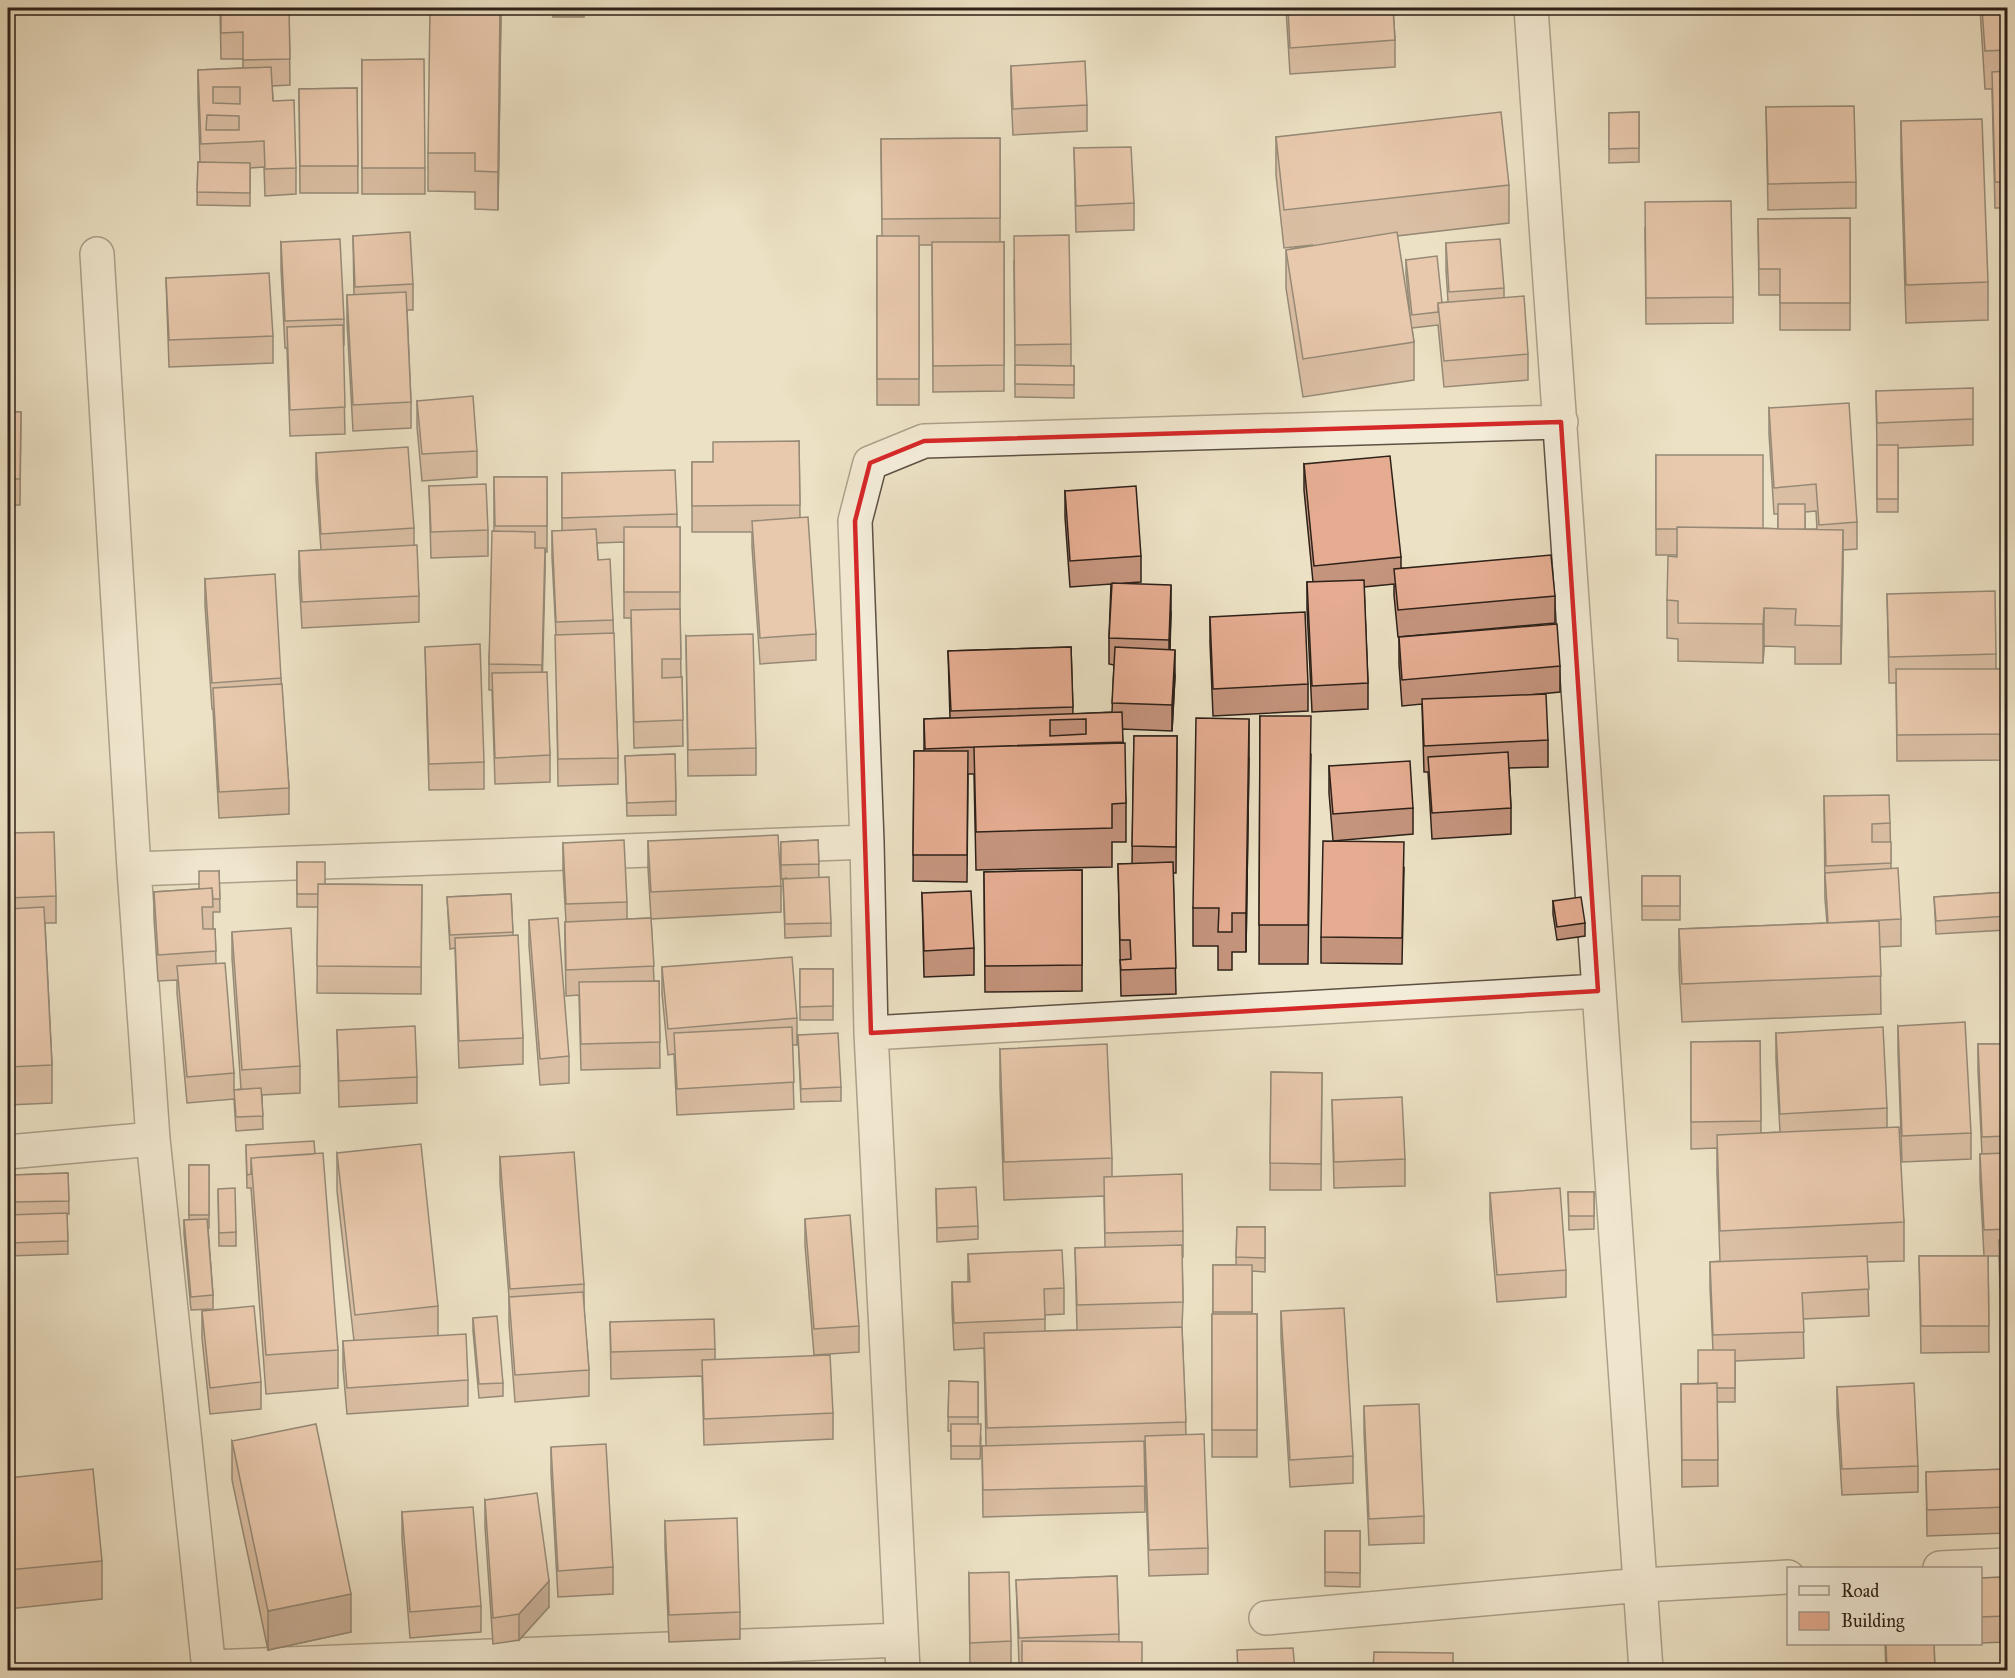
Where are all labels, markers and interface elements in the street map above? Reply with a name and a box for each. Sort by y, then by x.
legend [1787,1567,1982,1645]
text: Road [1841,1580,1879,1602]
text: Building [1841,1610,1905,1633]

